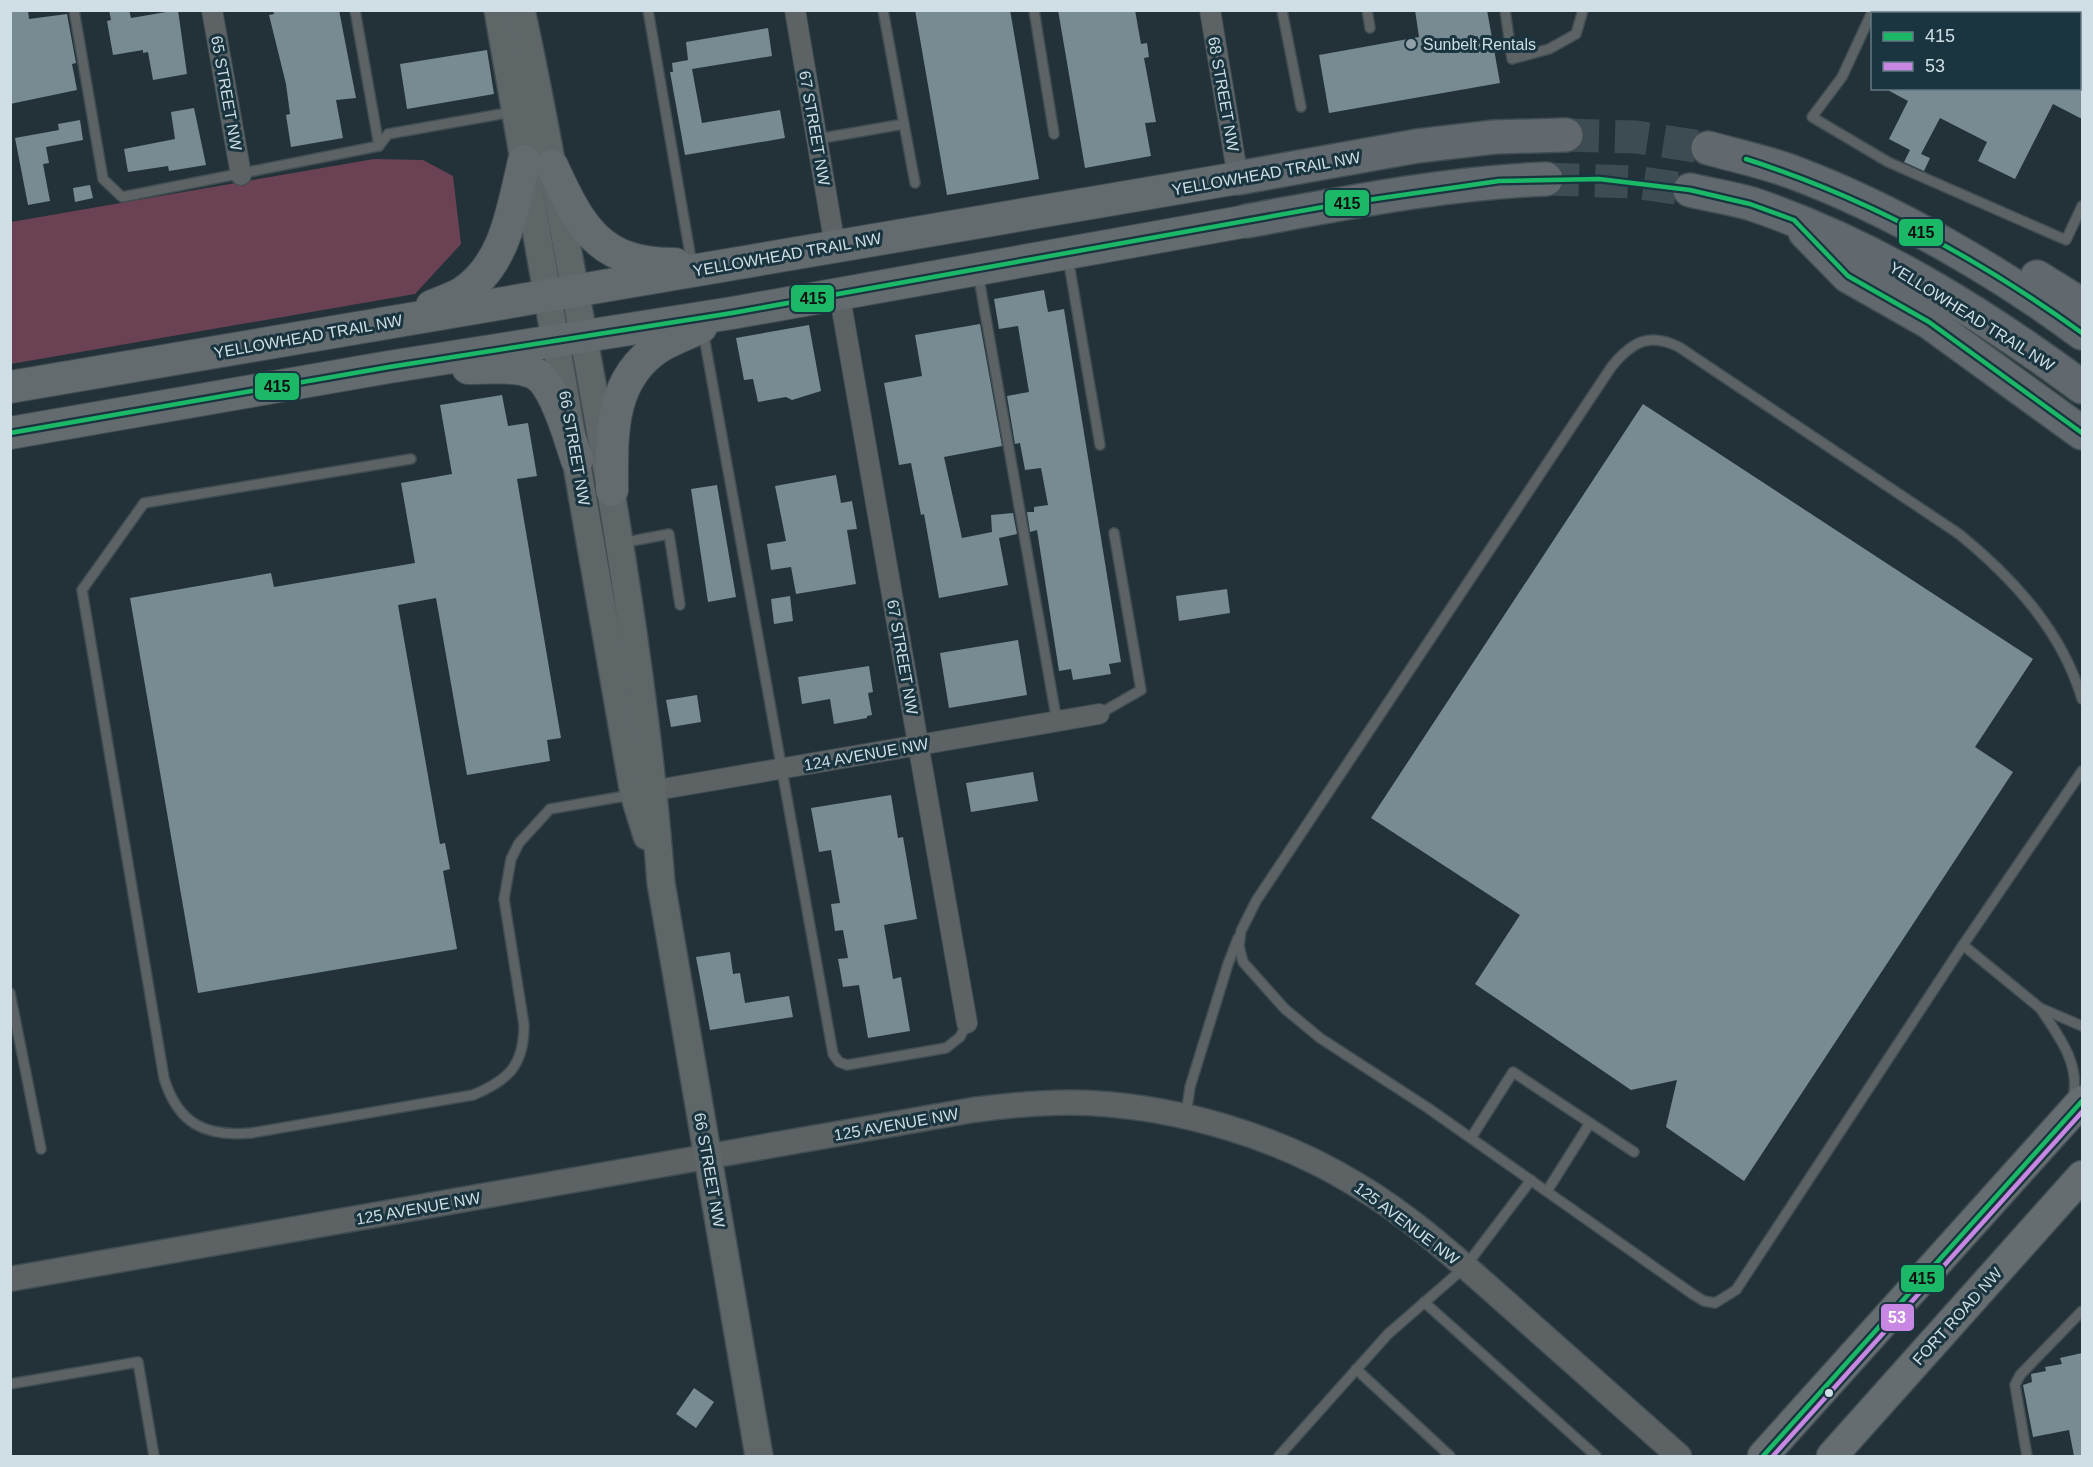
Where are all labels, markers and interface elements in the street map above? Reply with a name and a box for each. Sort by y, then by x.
legend [1871,12,2081,90]
text: 415 [1925,26,1955,46]
street label: 65 STREET NW [208,34,245,153]
street label: 68 STREET NW [1205,35,1242,154]
place label: Sunbelt Rentals [1423,36,1536,53]
marker: Sunbelt Rentals [1404,37,1418,51]
text: 53 [1925,56,1945,76]
street label: 67 STREET NW [796,69,833,188]
street label: YELLOWHEAD TRAIL NW [1170,148,1363,198]
line badge: 415 [1324,189,1370,217]
text: 415 [1334,195,1360,212]
line badge: 415 [1898,218,1944,247]
text: 415 [1908,224,1934,241]
street label: YELLOWHEAD TRAIL NW [691,229,884,279]
street label: YELLOWHEAD TRAIL NW [1886,259,2058,375]
line badge: 415 [790,284,835,313]
text: 415 [800,290,826,307]
street label: YELLOWHEAD TRAIL NW [212,311,405,361]
line badge: 415 [254,372,300,401]
text: 415 [264,378,290,395]
street label: 66 STREET NW [556,389,593,508]
street label: 67 STREET NW [884,598,921,717]
street label: 124 AVENUE NW [803,735,930,774]
street label: 125 AVENUE NW [833,1105,960,1144]
street label: 66 STREET NW [691,1111,728,1230]
street label: 125 AVENUE NW [1351,1179,1463,1269]
street label: 125 AVENUE NW [355,1189,482,1228]
line badge: 415 [1900,1264,1945,1293]
street label: FORT ROAD NW [1909,1264,2006,1368]
text: 415 [1909,1270,1935,1287]
line badge: 53 [1880,1303,1915,1332]
text: 53 [1888,1309,1906,1326]
unlabelled marker [1823,1387,1835,1399]

